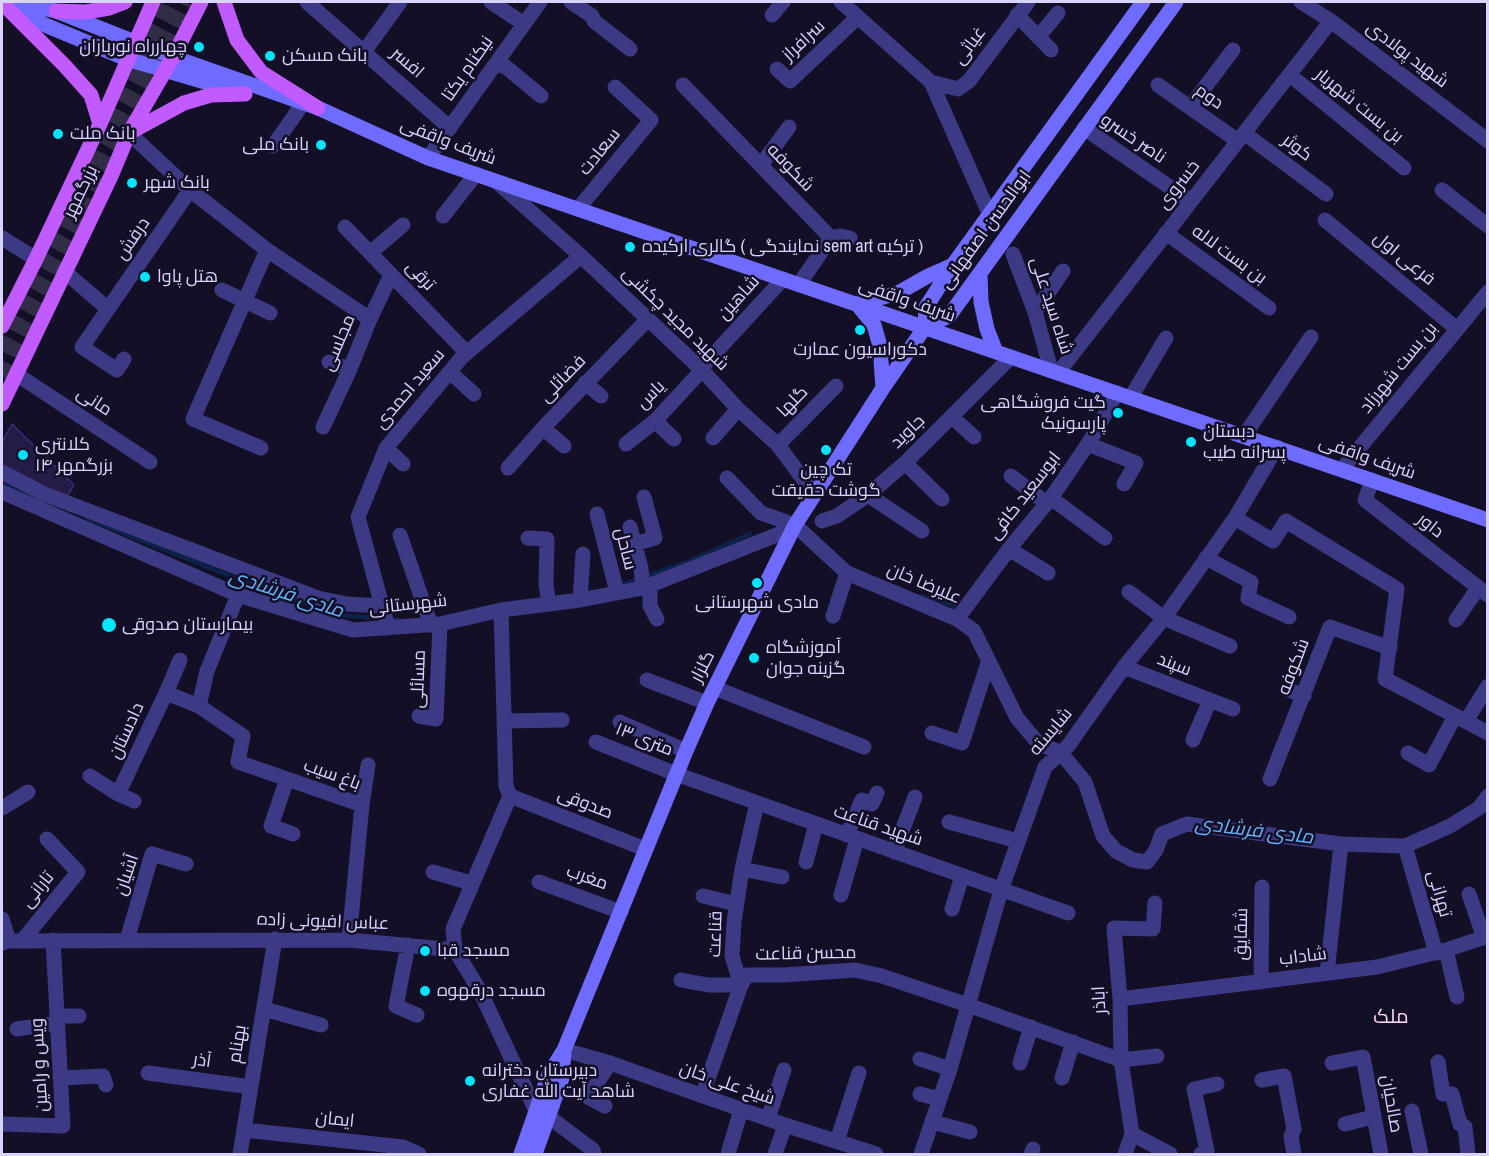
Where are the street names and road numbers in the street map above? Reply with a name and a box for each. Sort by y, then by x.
street label: سرافراز [778,16,830,66]
street label: شهید پولادی [1362,17,1452,93]
street label: غیاثی [949,23,991,69]
street label: نیکنام یکتا [438,32,498,106]
street label: افسر [386,43,428,83]
street label: بن بست شهریار [1310,64,1408,148]
street label: دوم [1191,80,1227,114]
street label: ناصر خسرو [1096,109,1170,169]
street label: شریف واقفی [397,114,499,170]
street label: سعادت [574,124,626,180]
street label: کوثر [1278,130,1316,166]
street label: شکوفه [762,139,818,197]
street label: خسروی [1153,156,1205,214]
street label: بزرگمهر [59,162,103,222]
street label: ابوالحسن اصفهانی [936,166,1036,294]
street label: درفش [111,214,155,264]
street label: بن بست لاله [1187,221,1271,289]
street label: فرعی اول [1369,227,1439,291]
street label: شاه سید علی [1025,255,1077,357]
street label: ترقی [401,256,439,296]
street label: شهید مجید چکشی [617,262,733,376]
street label: شاهین [713,271,765,325]
street label: شریف واقفی [856,274,958,328]
street label: مجلسی [317,311,361,375]
street label: بن بست شهرزاد [1356,318,1442,418]
street label: سعید احمدی [370,344,450,434]
street label: فضائلی [535,351,591,407]
street label: یاس [632,376,670,414]
street label: گلها [773,382,813,422]
street label: مانی [72,383,116,421]
street label: جاوید [886,410,930,454]
street label: شریف واقفی [1316,431,1418,485]
street label: ابوسعید کافی [984,448,1066,544]
street label: داور [1412,509,1448,543]
street label: ساحل [609,526,641,572]
street label: علیرضا خان [884,559,964,609]
street label: شهرستانی [368,590,448,620]
street label: شکوفه [1273,636,1315,698]
street label: گلزار [686,648,720,686]
street label: مسائلی [407,649,431,709]
street label: سپند [1154,649,1194,681]
street label: دادستان [105,699,149,763]
street label: شایسته [1025,704,1077,760]
street label: ۱۳ متری [612,719,676,761]
street label: باغ سیب [301,755,363,795]
street label: صدوقی [554,784,616,824]
street label: شهید قناعت [831,801,925,851]
street label: آشیان [110,851,144,899]
street label: مغرب [563,861,611,895]
street label: تارانی [17,868,59,912]
street label: تهرانی [1422,868,1456,920]
street label: شقایق [1231,908,1253,960]
street label: عباس افیونی زاده [257,909,389,935]
street label: قناعت [704,910,728,958]
street label: محسن قناعت [755,942,857,966]
street label: شاداب [1278,943,1328,971]
street label: اباذر [1088,985,1112,1015]
street label: ویس و رامین [27,1017,53,1113]
street label: بهنام [224,1023,252,1065]
street label: آذر [191,1049,213,1073]
street label: شیخ علی خان [677,1058,777,1110]
street label: صالحیان [1375,1073,1407,1135]
street label: ایمان [314,1107,356,1133]

